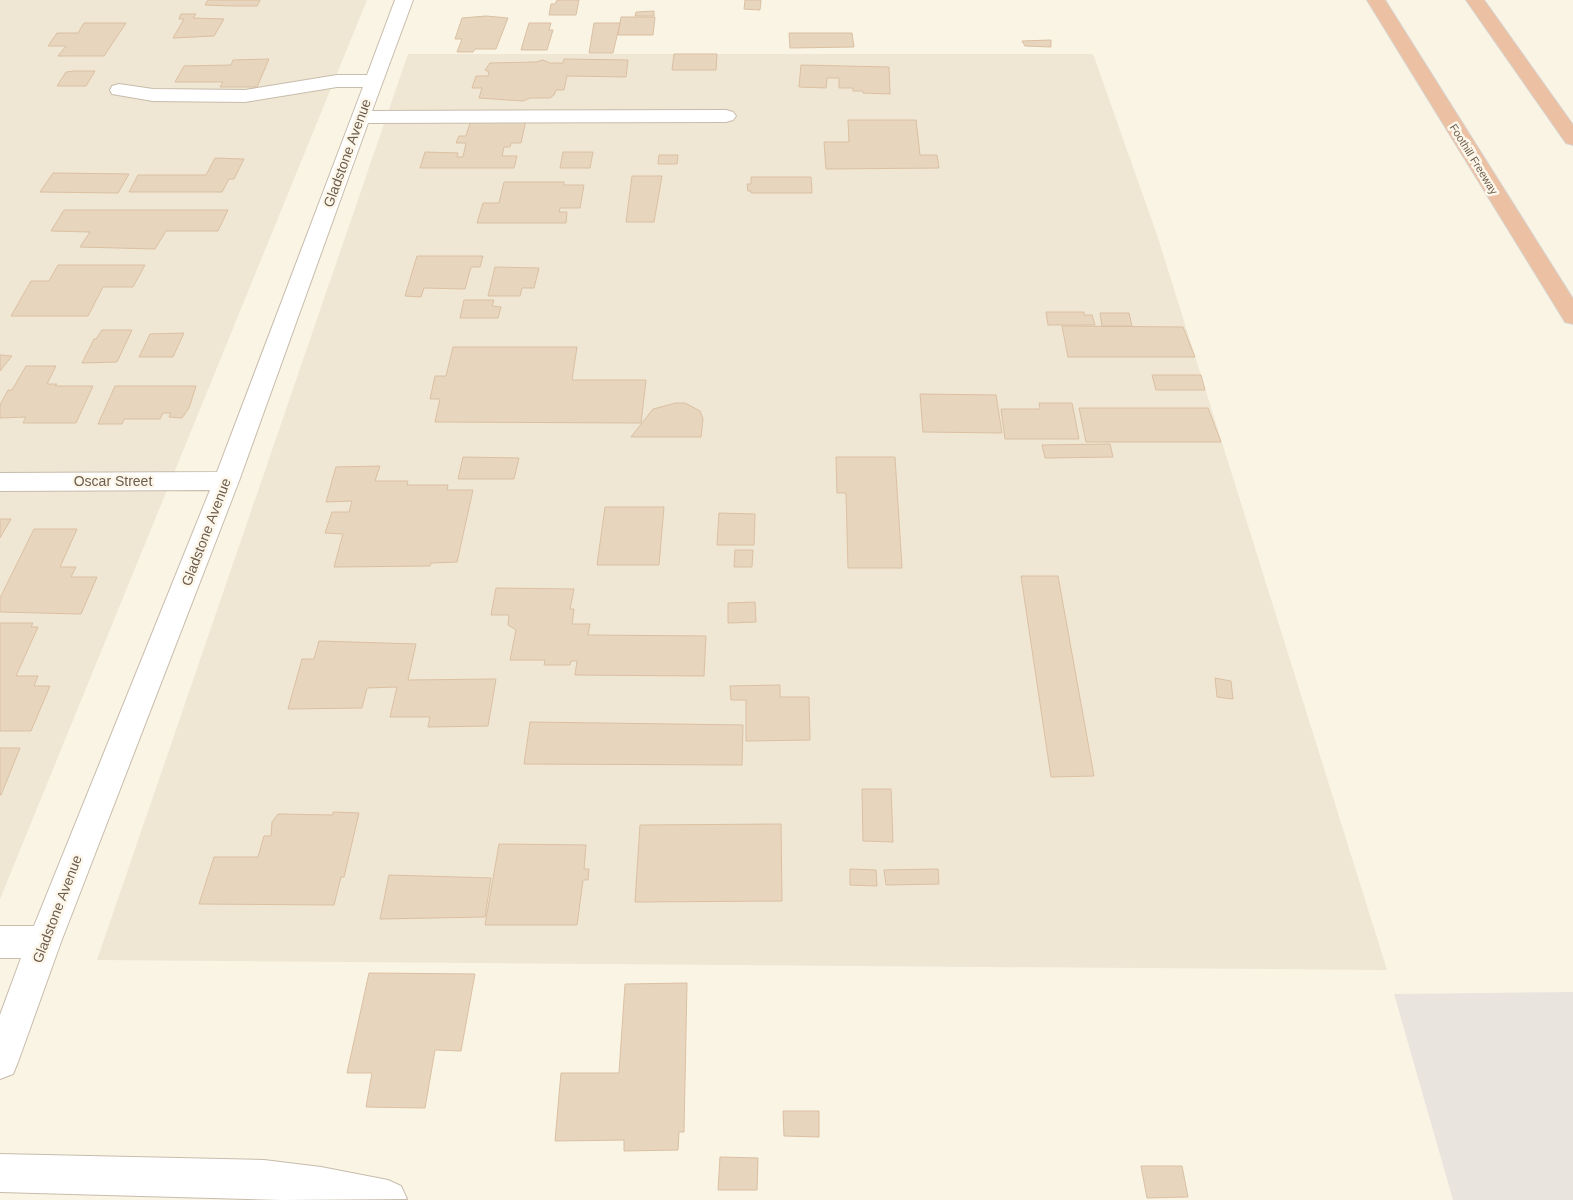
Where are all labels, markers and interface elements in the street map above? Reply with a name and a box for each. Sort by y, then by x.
street label: Gladstone Avenue [320,96,374,209]
street label: Foothill Freeway [1448,122,1501,197]
street label: Oscar Street [74,473,152,489]
street label: Gladstone Avenue [178,476,234,588]
street label: Gladstone Avenue [29,853,85,965]

